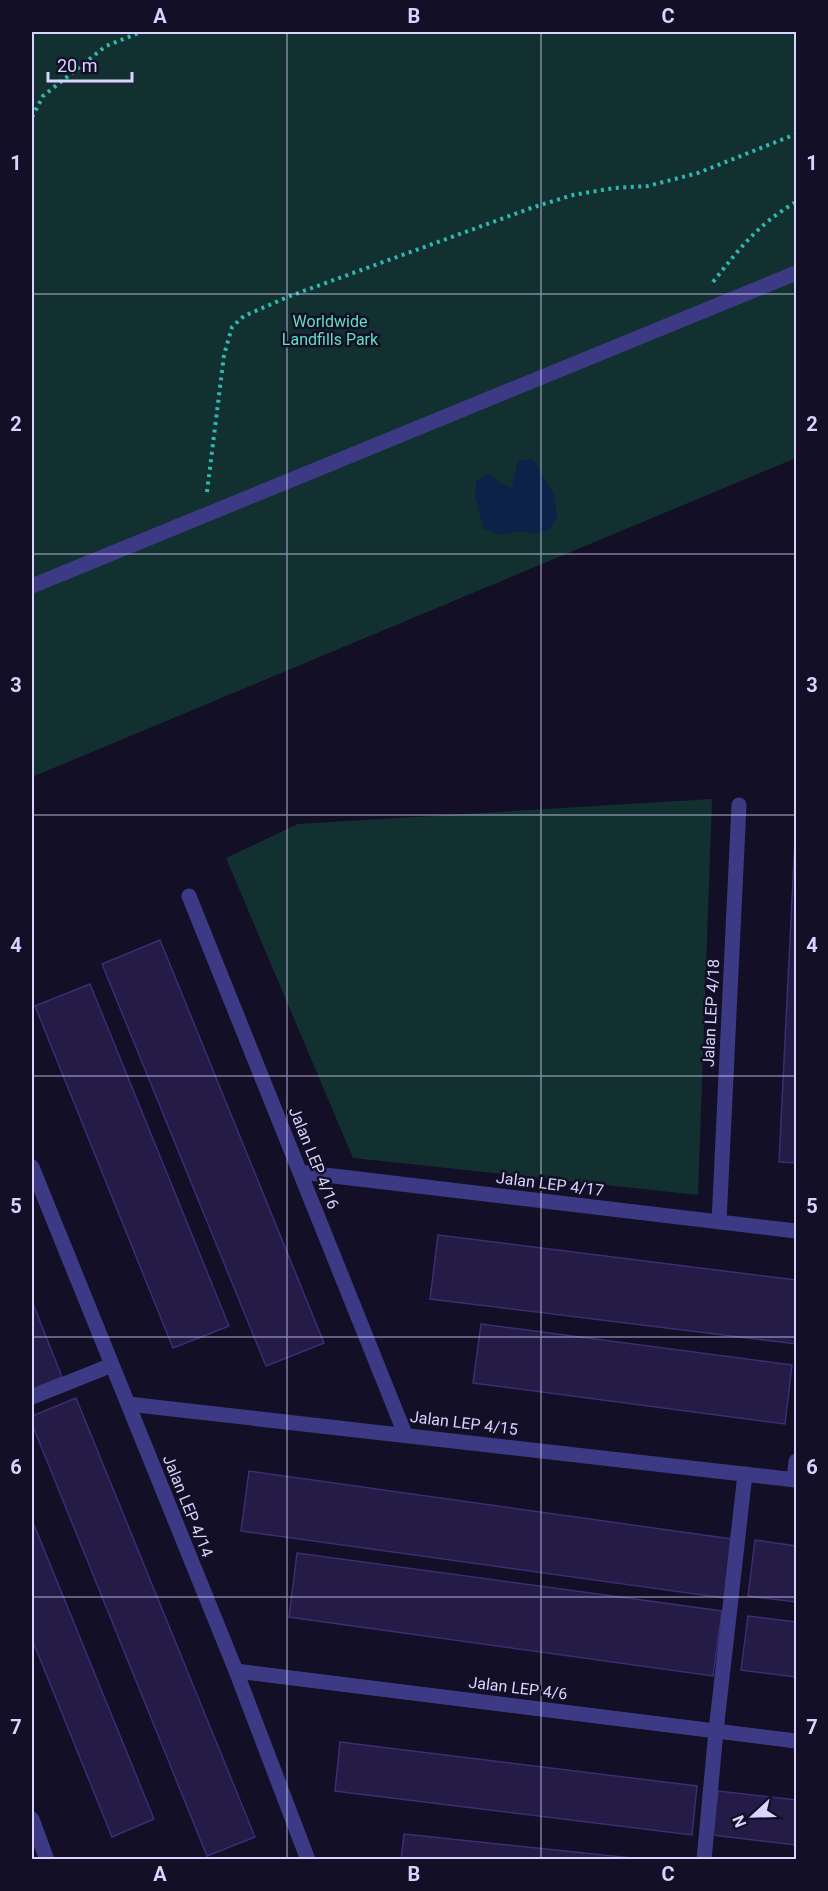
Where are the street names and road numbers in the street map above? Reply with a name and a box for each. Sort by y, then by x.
street label: Jalan LEP 4/18 [699,958,723,1068]
street label: Jalan LEP 4/16 [285,1104,343,1212]
street label: Jalan LEP 4/17 [495,1168,605,1200]
street label: Jalan LEP 4/15 [409,1407,519,1439]
street label: Jalan LEP 4/14 [159,1452,217,1560]
street label: Jalan LEP 4/6 [468,1673,568,1703]

